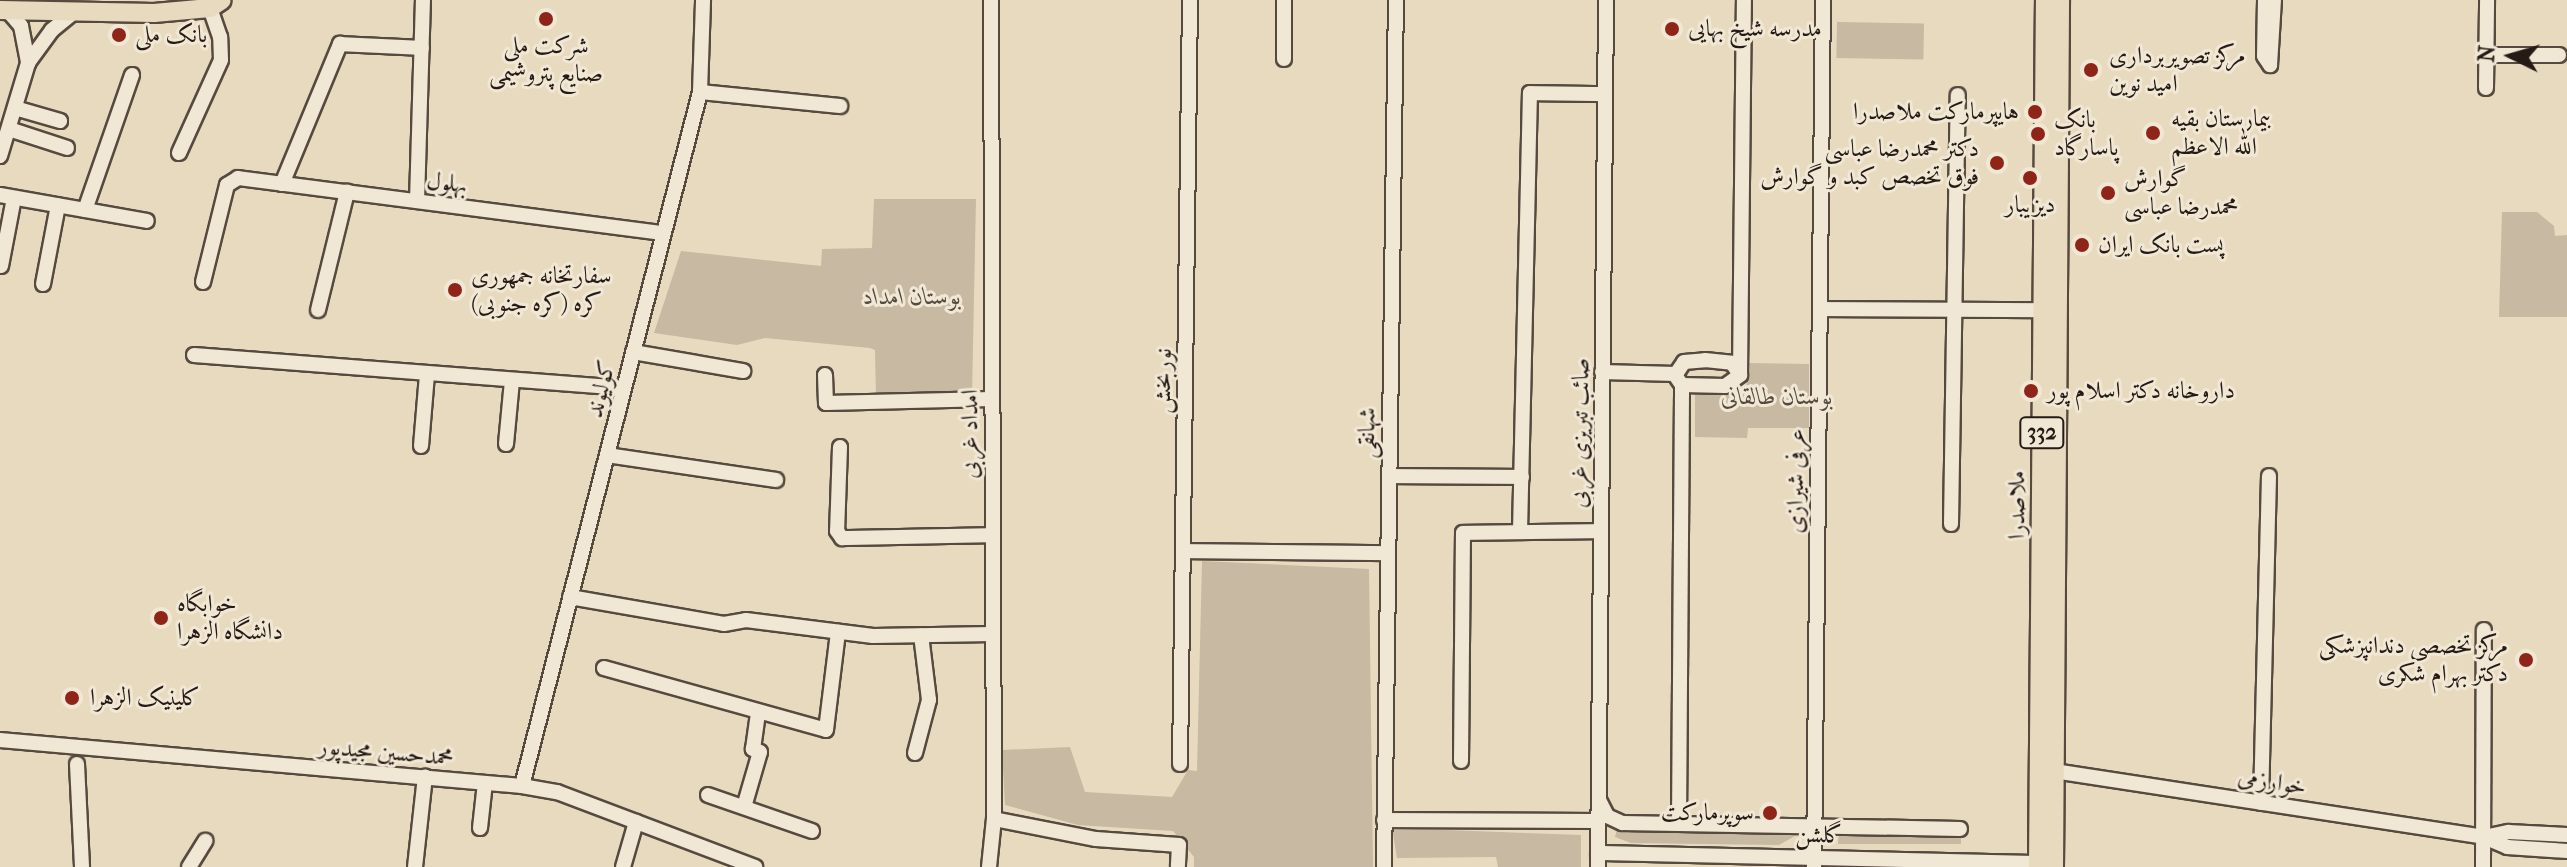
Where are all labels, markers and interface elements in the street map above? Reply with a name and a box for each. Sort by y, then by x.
marker: شرکت ملی صنایع پتروشیمی [537,10,555,28]
place label: مدرسه شیخ بهایی [1688,15,1822,43]
north arrow [2471,16,2551,96]
marker: مدرسه شیخ بهایی [1663,20,1681,38]
place label: بانک ملی [135,21,207,49]
marker: بانک ملی [110,26,128,44]
place label: شرکت ملی صنایع پتروشیمی [489,32,603,88]
place label: مرکز تصویربرداری امید نوین [2109,42,2246,98]
text: N [2473,44,2501,63]
marker: مرکز تصویربرداری امید نوین [2080,59,2102,81]
place label: هایپرمارکت ملاصدرا [1853,98,2019,126]
marker: هایپرمارکت ملاصدرا [2026,103,2044,121]
place label: بیمارستان بقیه الله الاعظم [2171,105,2271,161]
place label: بانک پاسارگاد [2054,106,2119,162]
marker: بیمارستان بقیه الله الاعظم [2142,122,2164,144]
marker: بانک پاسارگاد [2029,125,2047,143]
place label: دکتر محمدرضا عباسی فوق تخصص کبد و گوارش [1760,135,1979,191]
marker: دکتر محمدرضا عباسی فوق تخصص کبد و گوارش [1986,152,2008,174]
place label: گوارش محمدرضا عباسی [2124,165,2238,221]
street label: بهلول [425,166,469,200]
marker: دیزیبار [2021,169,2039,187]
marker: گوارش محمدرضا عباسی [2099,184,2117,202]
place label: دیزیبار [2005,191,2055,219]
place label: پست بانک ایران [2098,231,2224,259]
marker: پست بانک ایران [2073,236,2091,254]
place label: سفارتخانه جمهوری کره (کره جنوبی) [471,262,612,318]
marker: سفارتخانه جمهوری کره (کره جنوبی) [446,281,464,299]
park label: بوستان امداد [863,283,961,311]
street label: نوربخش [1148,348,1178,414]
street label: کولیوند [580,357,622,421]
street label: صائب تبریزی غربی [1564,358,1596,508]
place label: داروخانه دکتر اسلام پور [2047,377,2235,405]
marker: داروخانه دکتر اسلام پور [2022,382,2040,400]
park label: بوستان طالقانی [1721,383,1833,411]
street label: امداد غربی [956,389,984,479]
street label: شهانقی [1352,407,1382,459]
road number: 332 [2018,415,2066,451]
street label: عرفی شیرازی [1781,428,1811,534]
street label: ملاصدرا [2003,471,2031,539]
place label: خوابگاه دانشگاه الزهرا [177,590,283,646]
marker: خوابگاه دانشگاه الزهرا [152,609,170,627]
place label: مرکز تخصصی دندانپزشکی دکتر بهرام شکری [2319,632,2508,688]
marker: مرکز تخصصی دندانپزشکی دکتر بهرام شکری [2515,649,2537,671]
place label: کلینیک الزهرا [90,684,200,712]
marker: کلینیک الزهرا [61,687,83,709]
street label: محمدحسین مجیدپور [317,732,455,772]
street label: خوارزمی [2236,762,2308,802]
place label: سوپرمارکت [1661,799,1754,827]
marker: سوپرمارکت [1761,804,1779,822]
street label: گلشن [1795,820,1843,850]

